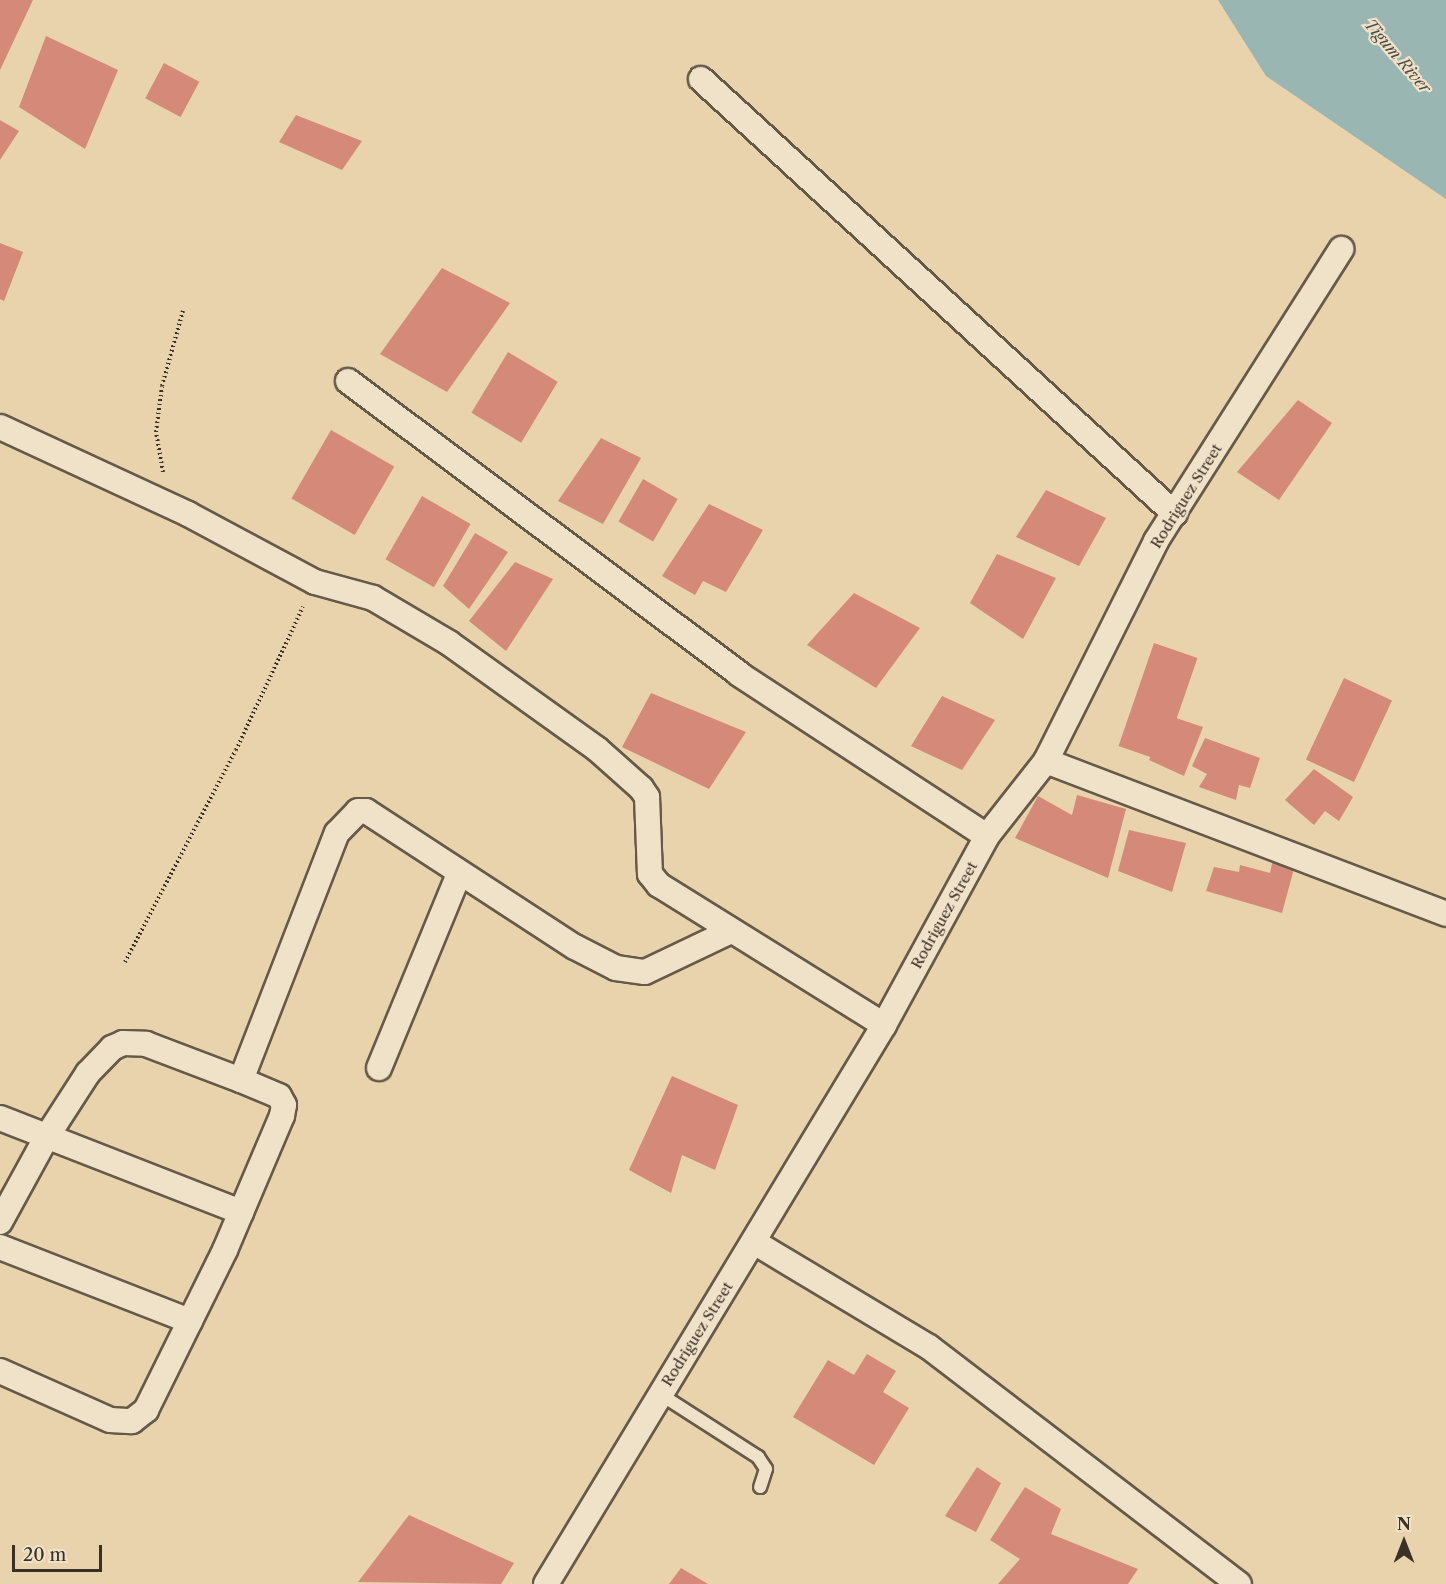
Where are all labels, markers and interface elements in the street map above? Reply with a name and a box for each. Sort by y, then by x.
water label: Tigum River [1361,15,1435,97]
street label: Rodriguez Street [1147,440,1225,552]
street label: Rodriguez Street [907,858,981,972]
street label: Rodriguez Street [658,1278,736,1390]
north arrow [1374,1512,1434,1572]
text: N [1397,1514,1411,1534]
scale bar [15,1533,105,1571]
text: 20 m [23,1544,66,1566]

